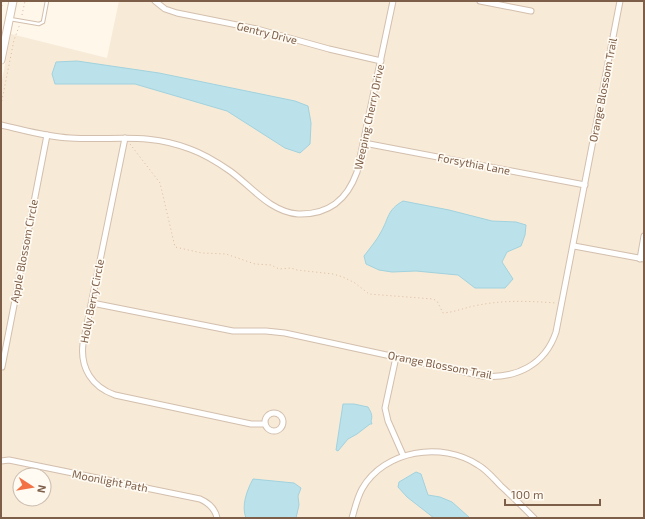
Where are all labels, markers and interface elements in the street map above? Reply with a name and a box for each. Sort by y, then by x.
street label: Gentry Drive [235,19,299,46]
street label: Orange Blossom Trail [586,36,619,143]
street label: Weeping Cherry Drive [351,63,386,171]
street label: Forsythia Lane [437,150,512,177]
street label: Apple Blossom Circle [7,198,40,304]
street label: Holly Berry Circle [77,258,106,344]
street label: Orange Blossom Trail [387,348,494,381]
north arrow [12,467,52,507]
street label: Moonlight Path [71,467,149,494]
scale bar [505,481,600,507]
text: N [35,484,49,494]
text: 100 m [511,487,543,501]

